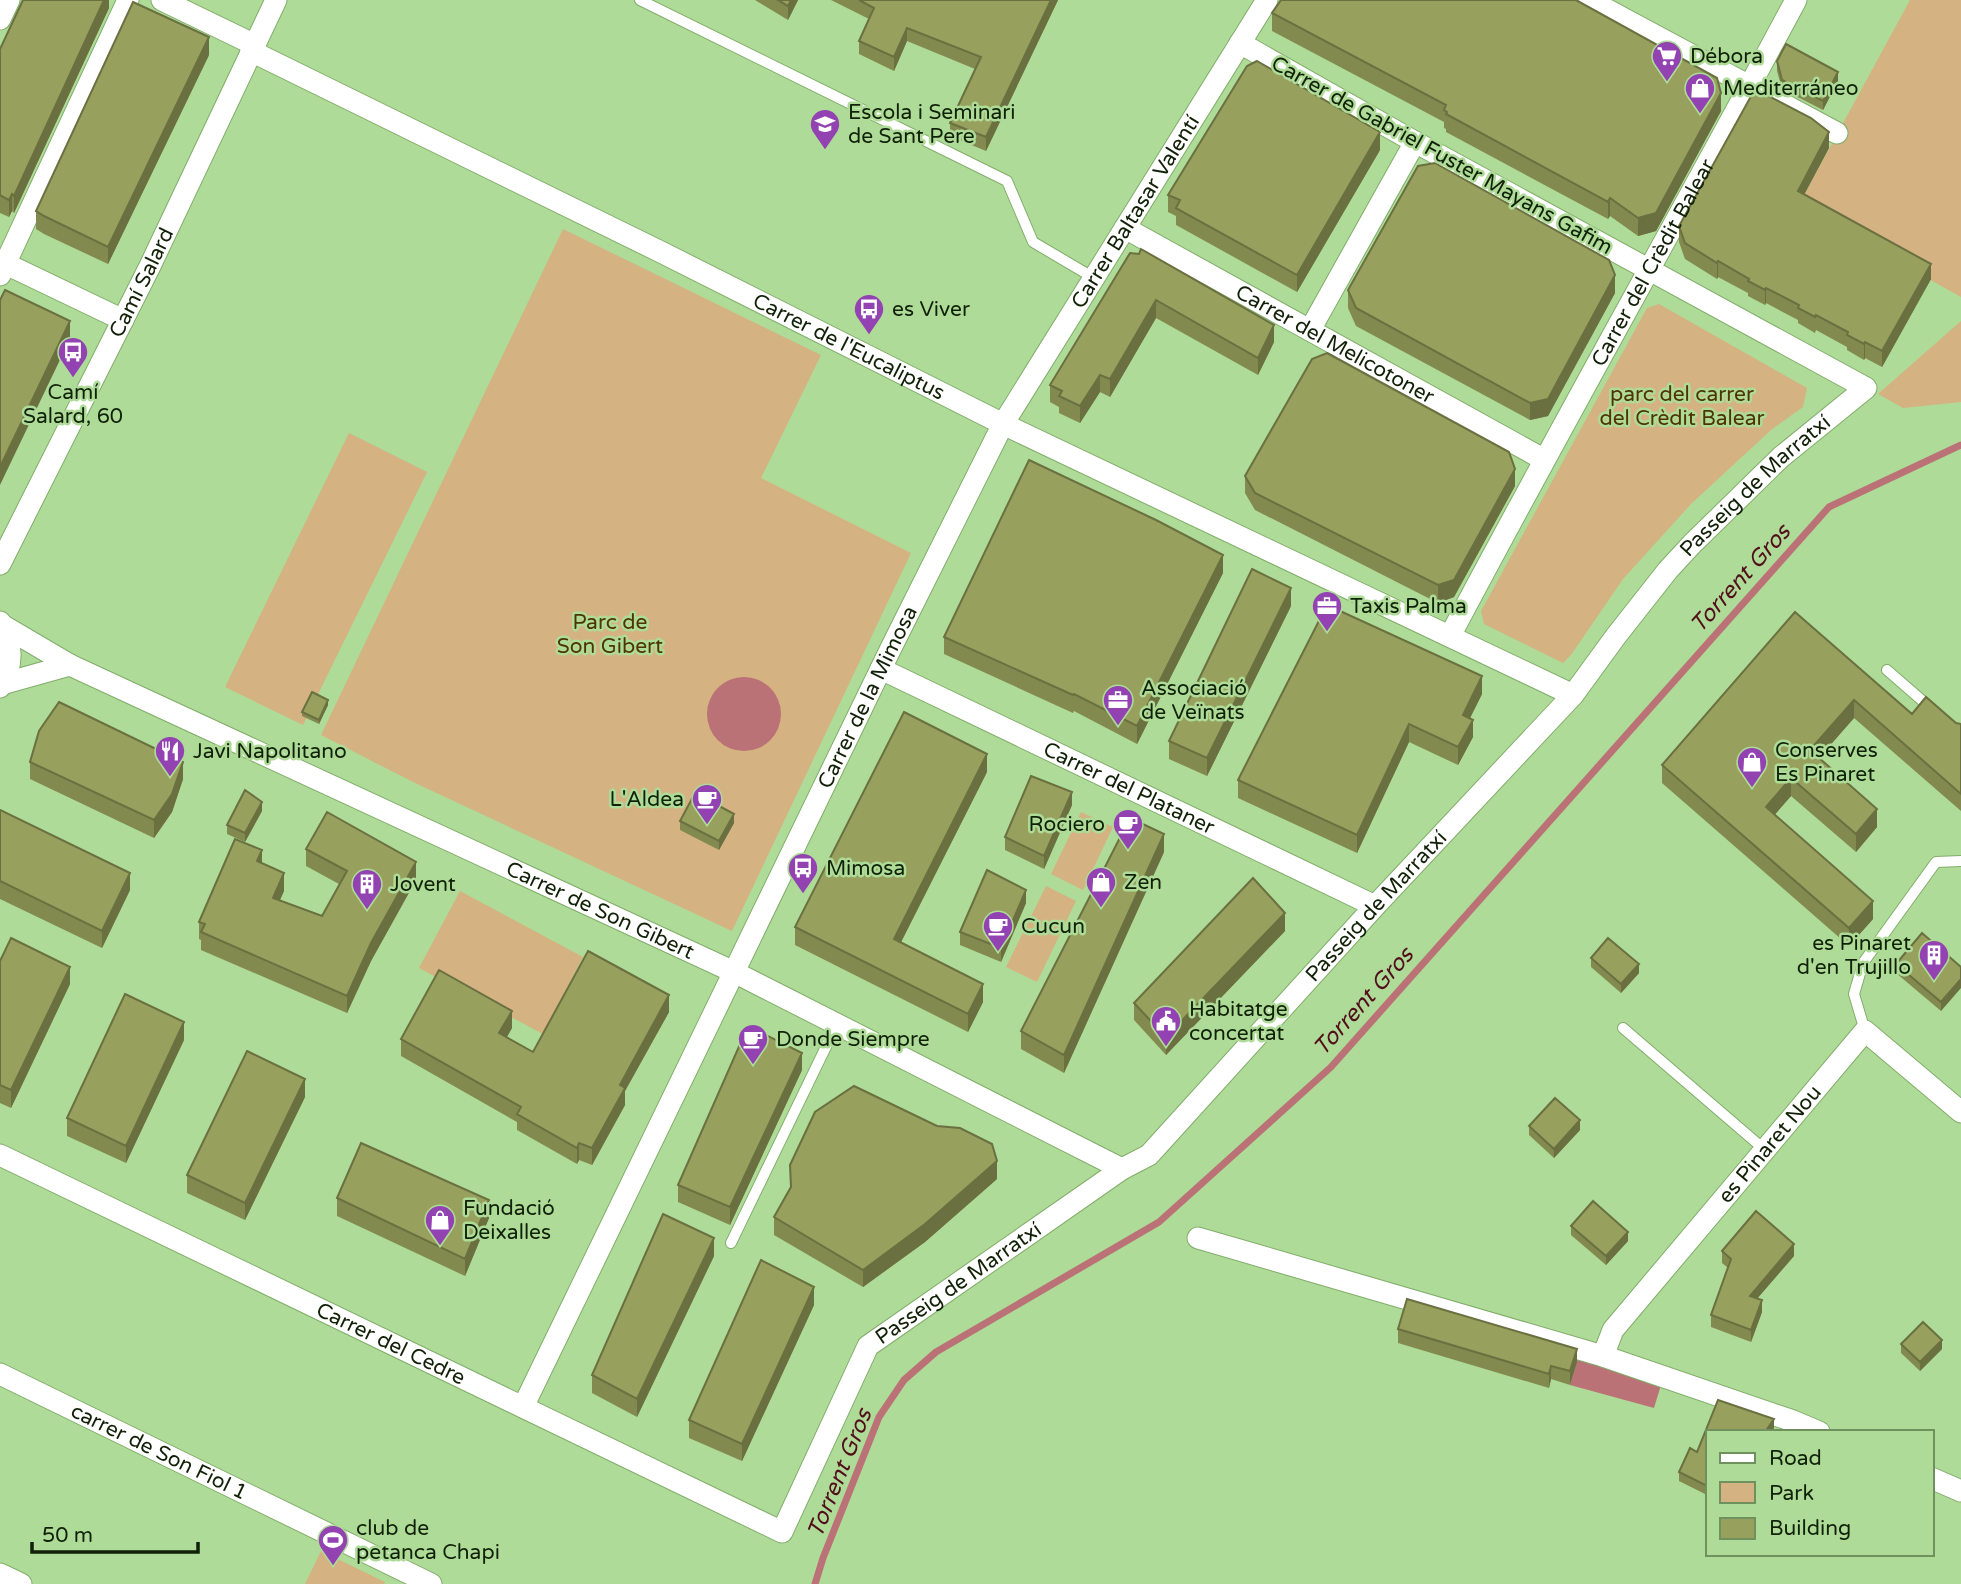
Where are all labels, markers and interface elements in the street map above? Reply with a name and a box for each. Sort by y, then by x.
supermarket icon: Débora [1650,39,1684,83]
place label: Débora [1690,44,1763,69]
street label: Carrer de Gabriel Fuster Mayans Gafim [1267,51,1617,260]
shop icon: Mediterráneo [1683,71,1717,115]
place label: Mediterráneo [1723,76,1858,101]
place label: Escola i Seminari de Sant Pere [848,100,1016,149]
school or university icon: Escola i Seminari de Sant Pere [808,107,842,151]
street label: Carrer Baltasar Valentí [1066,111,1205,313]
street label: Carrer del Crèdit Balear [1586,155,1720,371]
street label: Camí Salard [104,224,179,342]
street label: Carrer del Melicotoner [1231,280,1438,409]
street label: Carrer de l'Eucaliptus [749,288,949,406]
bus stop icon: es Viver [852,292,886,336]
place label: es Viver [892,297,970,322]
bus stop icon: Camí Salard, 60 [56,335,90,379]
place label: Camí Salard, 60 [23,380,123,429]
park label: parc del carrer del Crèdit Balear [1599,382,1765,431]
street label: Passeig de Marratxí [1675,410,1836,562]
water label: Torrent Gros [1685,517,1798,639]
office icon: Taxis Palma [1310,589,1344,633]
place label: Taxis Palma [1350,594,1467,619]
street label: Carrer de la Mimosa [813,602,923,793]
park label: Parc de Son Gibert [557,610,663,659]
place label: Associació de Veïnats [1141,676,1247,725]
office icon: Associació de Veïnats [1101,683,1135,727]
restaurant icon: Javi Napolitano [153,734,187,778]
street label: Carrer del Plataner [1039,737,1218,840]
place label: Conserves Es Pinaret [1775,738,1878,787]
place label: Javi Napolitano [193,739,347,764]
shop icon: Conserves Es Pinaret [1735,745,1769,789]
cafe icon: L'Aldea [690,782,724,826]
place label: L'Aldea [610,787,684,812]
cafe icon: Rociero [1111,807,1145,851]
place label: Rociero [1028,812,1105,837]
street label: Passeig de Marratxí [1301,826,1452,987]
bus stop icon: Mimosa [786,851,820,895]
street label: Carrer de Son Gibert [502,856,698,965]
place label: Mimosa [826,856,905,881]
shop icon: Zen [1084,865,1118,909]
building icon: Jovent [350,867,384,911]
place label: Zen [1124,870,1162,895]
place label: Jovent [390,872,456,897]
cafe icon: Cucun [981,909,1015,953]
place label: Cucun [1021,914,1085,939]
place label: es Pinaret d'en Trujillo [1797,931,1911,980]
building icon: es Pinaret d'en Trujillo [1917,938,1951,982]
water label: Torrent Gros [1308,940,1421,1062]
place label: Habitatge concertat [1189,997,1288,1046]
public building icon: Habitatge concertat [1149,1004,1183,1048]
cafe icon: Donde Siempre [736,1022,770,1066]
place label: Donde Siempre [776,1027,930,1052]
street label: es Pinaret Nou [1713,1080,1827,1208]
place label: Fundació Deixalles [463,1196,555,1245]
shop icon: Fundació Deixalles [423,1203,457,1247]
street label: Passeig de Marratxí [871,1217,1046,1350]
street label: Carrer del Cedre [312,1297,469,1391]
street label: carrer de Son Fiol 1 [67,1398,251,1506]
water label: Torrent Gros [801,1403,879,1542]
legend [1706,1430,1933,1556]
text: Road [1769,1446,1822,1471]
text: Park [1769,1481,1814,1506]
scale bar [32,1510,198,1554]
place label: club de petanca Chapi [356,1516,500,1565]
text: Building [1769,1516,1851,1541]
text: 50 m [42,1523,93,1548]
sports icon: club de petanca Chapi [316,1523,350,1567]

